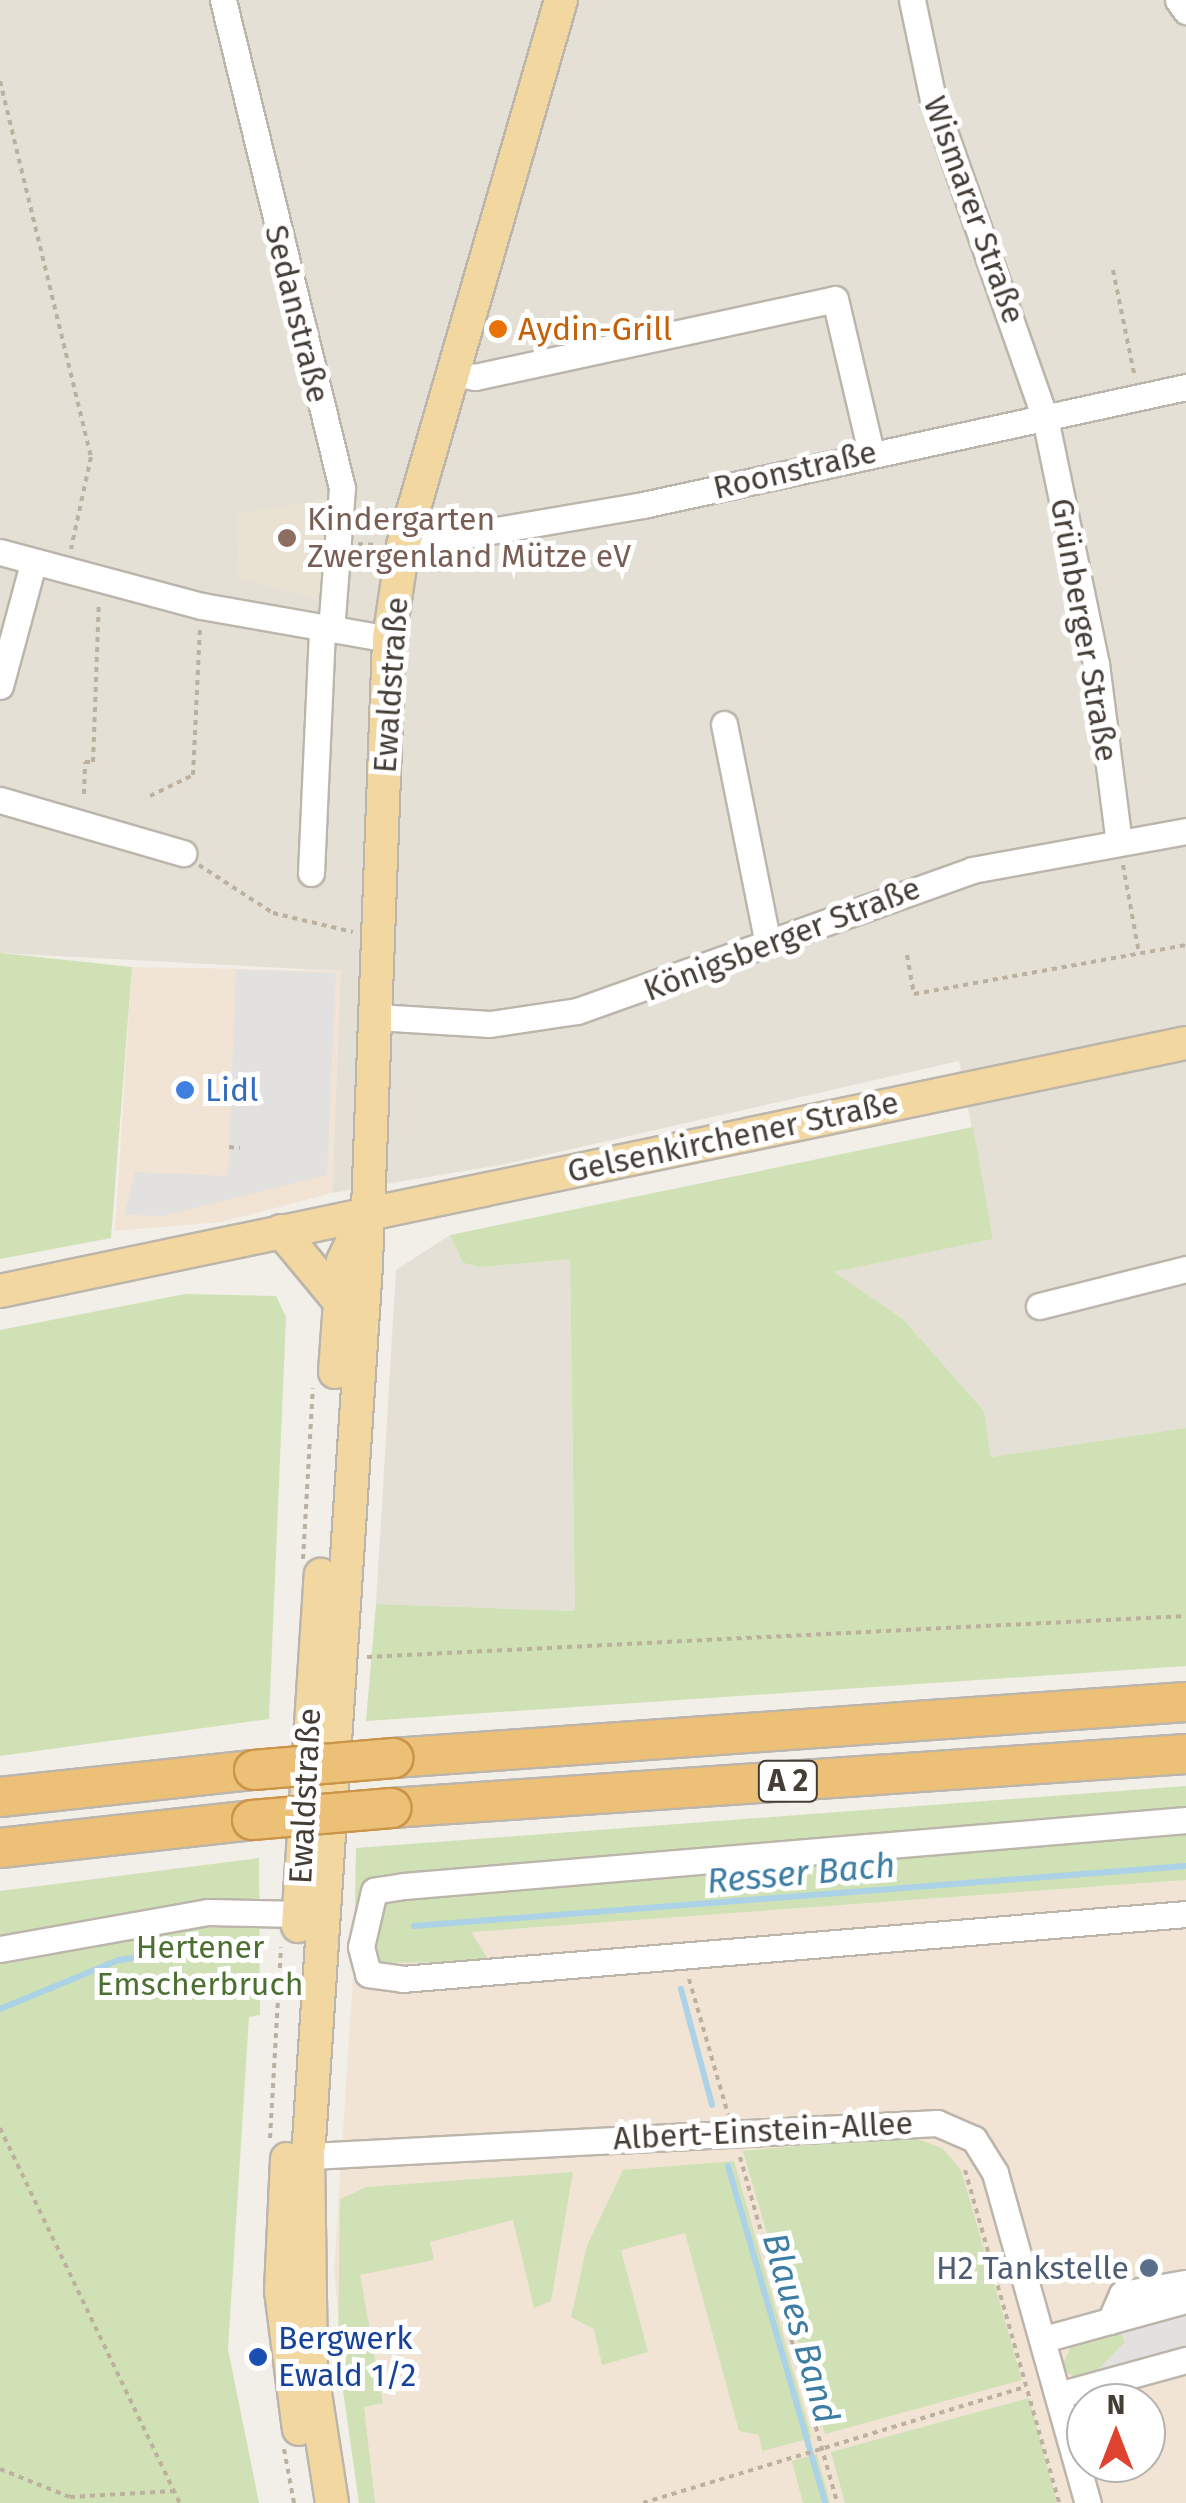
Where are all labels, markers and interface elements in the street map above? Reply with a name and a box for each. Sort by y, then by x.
street label: Wismarer Straße [915,91,1033,329]
street label: Sedanstraße [256,221,338,407]
place label: Aydin-Grill [518,310,672,348]
marker: Aydin-Grill [487,318,509,340]
street label: Roonstraße [710,433,880,507]
street label: Grünberger Straße [1042,495,1126,765]
place label: Kindergarten Zwergenland Mütze eV [307,501,631,576]
marker: Kindergarten Zwergenland Mütze eV [276,527,298,549]
street label: Ewaldstraße [366,596,416,774]
street label: Königsberger Straße [638,869,926,1009]
place label: Lidl [205,1071,258,1109]
marker: Lidl [174,1079,196,1101]
street label: Gelsenkirchener Straße [564,1083,902,1191]
street label: Ewaldstraße [281,1707,329,1885]
road number: A 2 [756,1756,820,1806]
water label: Resser Bach [705,1844,897,1902]
park label: Hertener Emscherbruch [96,1929,304,2004]
street label: Albert-Einstein-Allee [612,2104,914,2158]
water label: Blaues Band [754,2228,848,2428]
place label: H2 Tankstelle [936,2249,1129,2287]
marker: H2 Tankstelle [1138,2257,1160,2279]
place label: Bergwerk Ewald 1/2 [278,2320,416,2395]
marker: Bergwerk Ewald 1/2 [247,2346,269,2368]
north arrow [1066,2383,1166,2483]
text: N [1107,2388,1125,2421]

